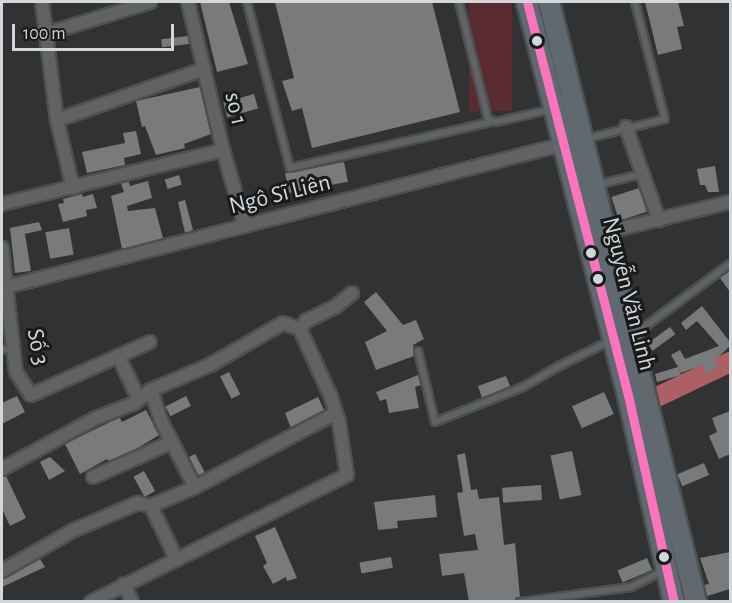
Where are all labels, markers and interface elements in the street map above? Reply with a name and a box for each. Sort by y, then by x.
scale bar [15,12,177,50]
text: 100 m [23,25,66,43]
unlabelled marker [531,35,543,47]
street label: so 1 [217,90,253,128]
street label: Ngô Sĩ Liên [226,169,334,221]
street label: Nguyễn Văn Linh [595,214,661,374]
unlabelled marker [585,247,597,259]
unlabelled marker [592,273,604,285]
street label: Số 3 [19,326,55,368]
unlabelled marker [658,551,670,563]

